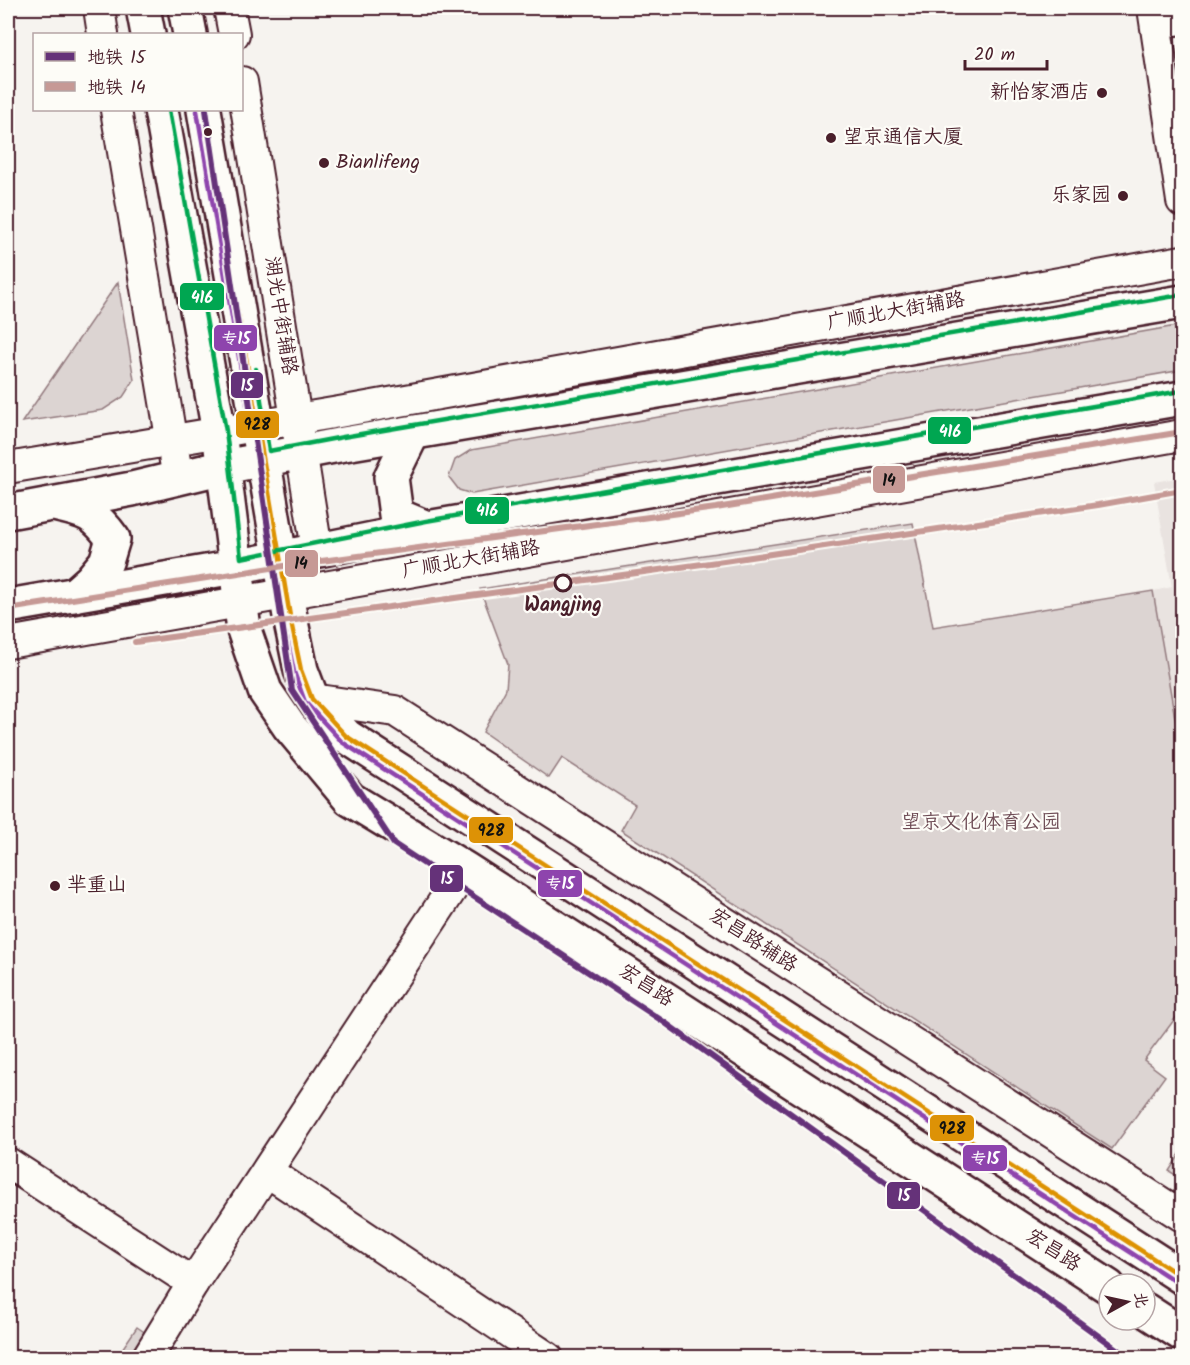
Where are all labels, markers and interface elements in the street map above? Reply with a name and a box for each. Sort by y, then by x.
legend [33,33,243,111]
scale bar [965,33,1048,71]
text: 20 m [974,41,1015,70]
text: 地铁 15 [87,44,147,73]
text: 地铁 14 [87,74,146,103]
place label: 新怡家酒店 [990,77,1090,109]
marker: 新怡家酒店 [1095,86,1109,100]
place label: 望京通信大厦 [843,122,963,154]
unlabelled marker [202,126,214,138]
marker: 望京通信大厦 [824,131,838,145]
place label: Bianlifeng [336,147,420,179]
marker: Bianlifeng [317,156,331,170]
place label: 乐家园 [1051,180,1111,212]
marker: 乐家园 [1116,189,1130,203]
street label: 湖光中街辅路 [255,254,305,379]
line badge: 416 [179,282,225,311]
street label: 广顺北大街辅路 [824,284,969,340]
text: 416 [191,286,213,311]
line badge: 专15 [213,324,258,352]
text: 专15 [222,327,252,352]
line badge: 15 [230,371,264,399]
text: 15 [241,374,255,399]
line badge: 928 [235,410,280,439]
text: 928 [244,413,271,438]
line badge: 416 [927,416,972,445]
text: 416 [939,420,961,445]
line badge: 14 [872,465,906,494]
text: 14 [882,469,896,494]
line badge: 416 [464,496,510,525]
text: 416 [476,499,498,524]
street label: 广顺北大街辅路 [399,532,544,588]
line badge: 14 [284,549,319,578]
text: 14 [294,552,308,577]
marker: Wangjing [554,574,572,592]
place label: Wangjing [524,590,602,622]
park label: 望京文化体育公园 [901,807,1061,839]
line badge: 928 [468,816,514,844]
text: 928 [478,819,505,844]
line badge: 15 [429,864,464,893]
text: 15 [441,867,455,892]
line badge: 专15 [537,869,583,898]
place label: 芈重山 [67,870,127,902]
text: 专15 [546,872,576,897]
marker: 芈重山 [48,879,62,893]
street label: 宏昌路辅路 [702,900,804,982]
street label: 宏昌路 [612,956,681,1016]
line badge: 928 [929,1114,975,1142]
text: 928 [939,1117,966,1142]
line badge: 专15 [962,1144,1008,1172]
text: 专15 [971,1147,1001,1172]
line badge: 15 [886,1181,921,1210]
text: 15 [898,1184,912,1209]
street label: 宏昌路 [1019,1221,1088,1281]
north arrow [1097,1272,1157,1332]
text: 北 [1127,1290,1154,1310]

